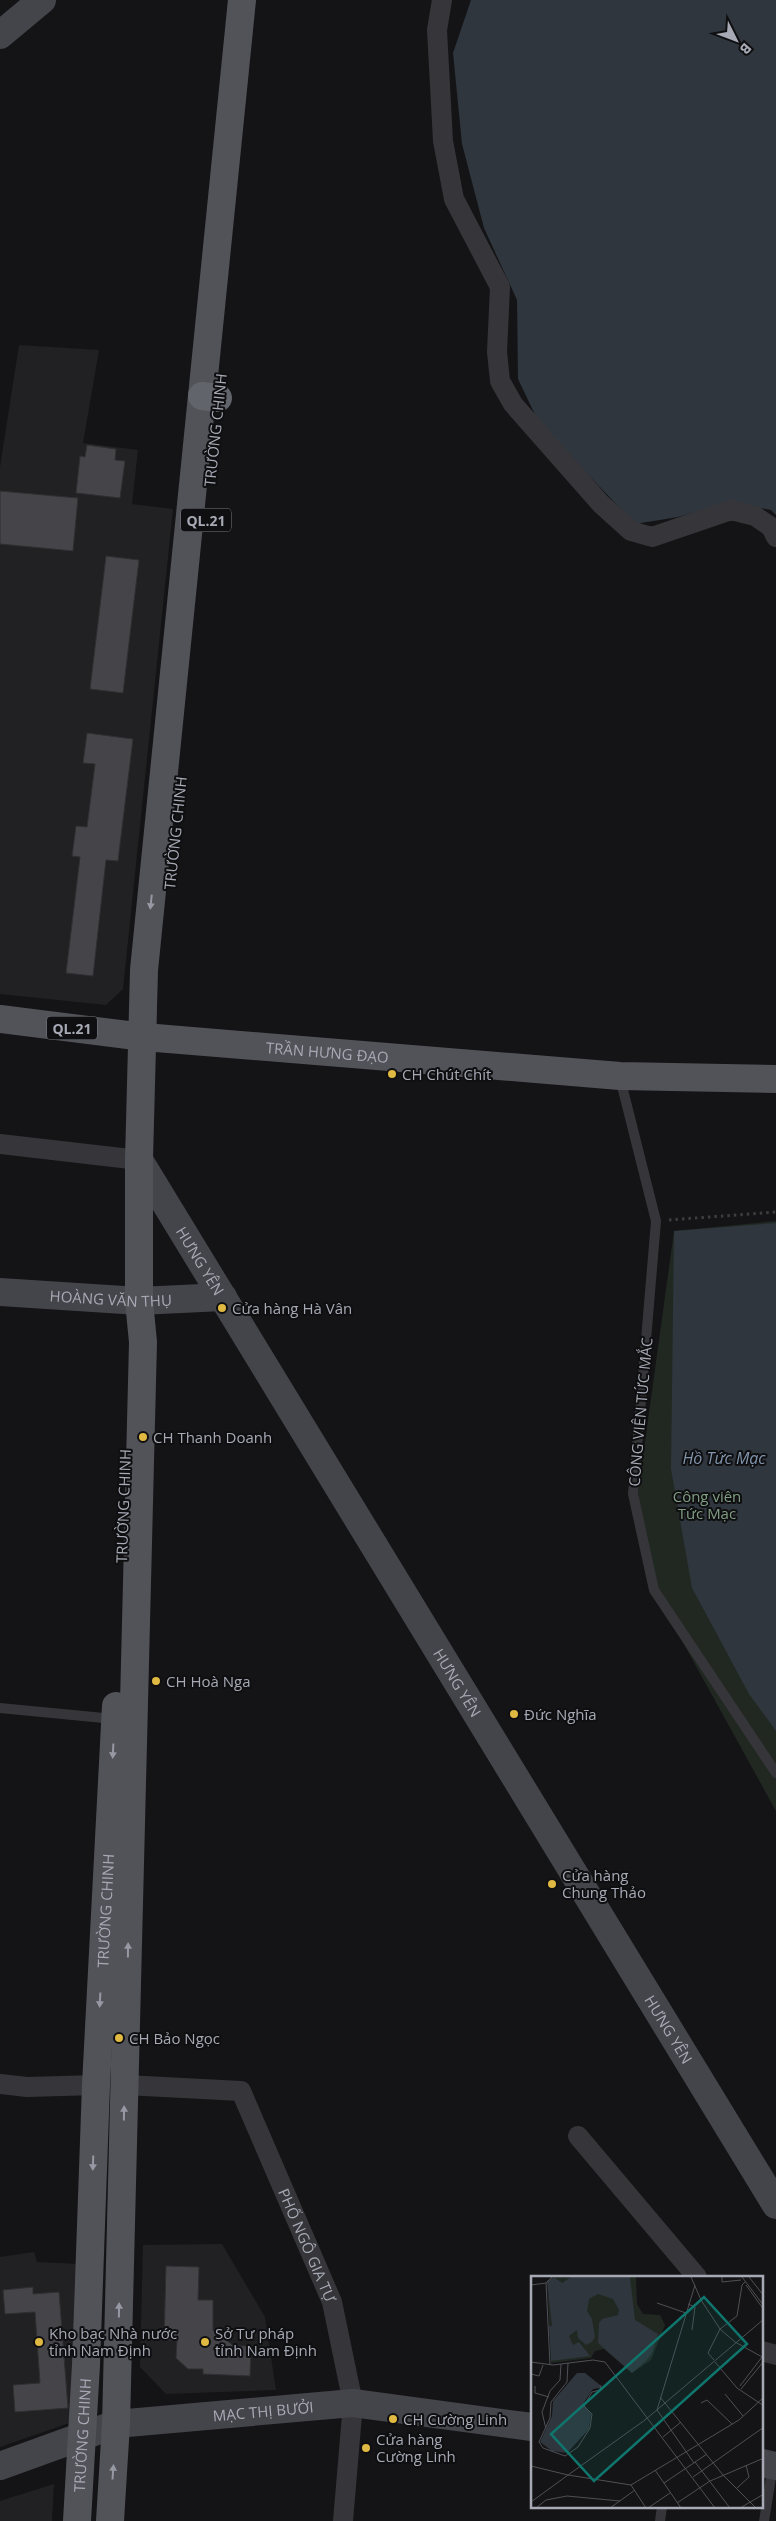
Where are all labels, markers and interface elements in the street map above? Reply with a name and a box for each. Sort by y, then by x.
north arrow [711,15,761,65]
text: B [736,39,756,59]
street label: TRƯỜNG CHINH [199,372,231,488]
road number: QL.21 [181,508,231,532]
street label: TRƯỜNG CHINH [159,775,191,891]
one-way arrow [147,894,155,910]
road number: QL.21 [47,1016,97,1040]
street label: TRẦN HƯNG ĐẠO [265,1037,389,1067]
place label: CH Chút Chít [402,1064,491,1084]
marker: CH Chút Chít [386,1068,398,1080]
street label: HƯNG YÊN [172,1223,229,1299]
street label: HOÀNG VĂN THỤ [49,1285,172,1311]
place label: Cửa hàng Hà Vân [232,1298,352,1318]
marker: Cửa hàng Hà Vân [216,1302,228,1314]
street label: CÔNG VIÊN TỨC MẮC [624,1337,656,1487]
place label: CH Thanh Doanh [153,1427,272,1447]
marker: CH Thanh Doanh [137,1431,149,1443]
water label: Hồ Tức Mạc [682,1447,766,1469]
street label: TRƯỜNG CHINH [111,1449,135,1563]
park label: Công viên Tức Mạc [673,1486,741,1523]
street label: HƯNG YÊN [429,1645,486,1721]
place label: CH Hoà Nga [166,1671,251,1691]
marker: CH Hoà Nga [150,1675,162,1687]
place label: Đức Nghĩa [524,1704,597,1724]
marker: Đức Nghĩa [508,1708,520,1720]
one-way arrow [109,1743,117,1759]
street label: TRƯỜNG CHINH [92,1853,118,1968]
place label: Cửa hàng Chung Thảo [562,1865,646,1902]
marker: Cửa hàng Chung Thảo [546,1878,558,1890]
one-way arrow [124,1942,132,1958]
street label: HƯNG YÊN [640,1991,697,2067]
one-way arrow [96,1993,104,2009]
place label: CH Bảo Ngọc [129,2028,220,2048]
marker: CH Bảo Ngọc [113,2032,125,2044]
one-way arrow [120,2104,128,2120]
one-way arrow [89,2155,97,2171]
street label: PHỐ NGÔ GIA TỰ [274,2185,341,2306]
inset map [531,2276,764,2508]
one-way arrow [115,2302,123,2318]
place label: Kho bạc Nhà nước tỉnh Nam Định [49,2323,177,2360]
place label: Sở Tư pháp tỉnh Nam Định [215,2323,317,2360]
marker: Kho bạc Nhà nước tỉnh Nam Định [33,2336,45,2348]
marker: Sở Tư pháp tỉnh Nam Định [199,2336,211,2348]
street label: TRƯỜNG CHINH [69,2378,95,2493]
street label: MẠC THỊ BƯỞI [212,2397,314,2425]
place label: CH Cường Linh [403,2409,507,2429]
marker: CH Cường Linh [387,2413,399,2425]
place label: Cửa hàng Cường Linh [376,2429,456,2466]
marker: Cửa hàng Cường Linh [360,2442,372,2454]
one-way arrow [110,2464,118,2480]

